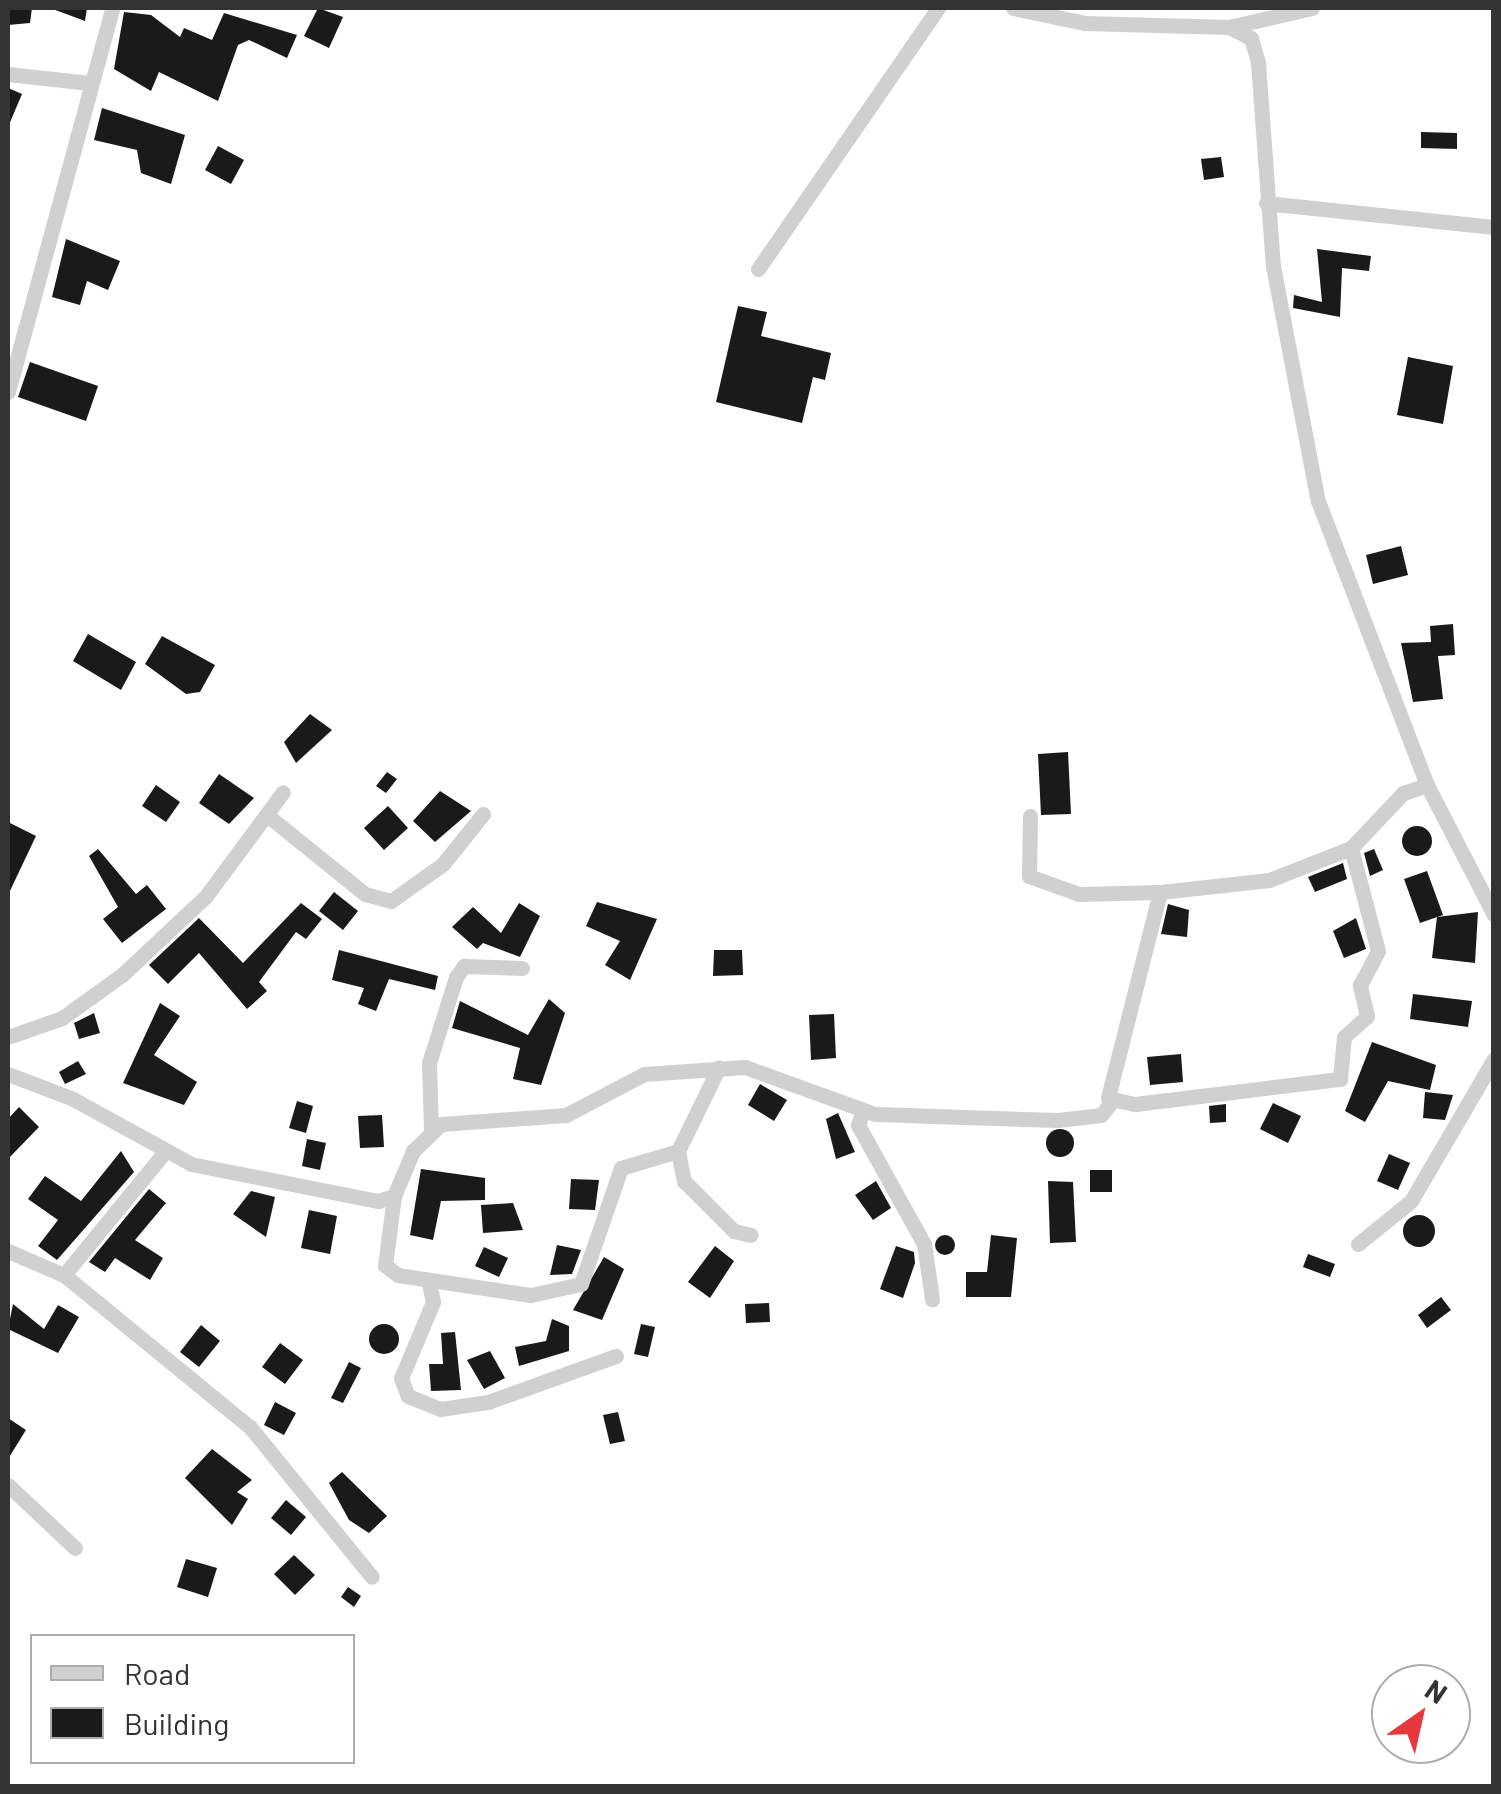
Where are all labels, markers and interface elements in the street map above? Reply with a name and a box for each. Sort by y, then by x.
legend [30,1634,355,1764]
text: Road [124,1655,190,1691]
north arrow [1371,1664,1471,1764]
text: N [1419,1671,1454,1710]
text: Building [124,1705,229,1741]

